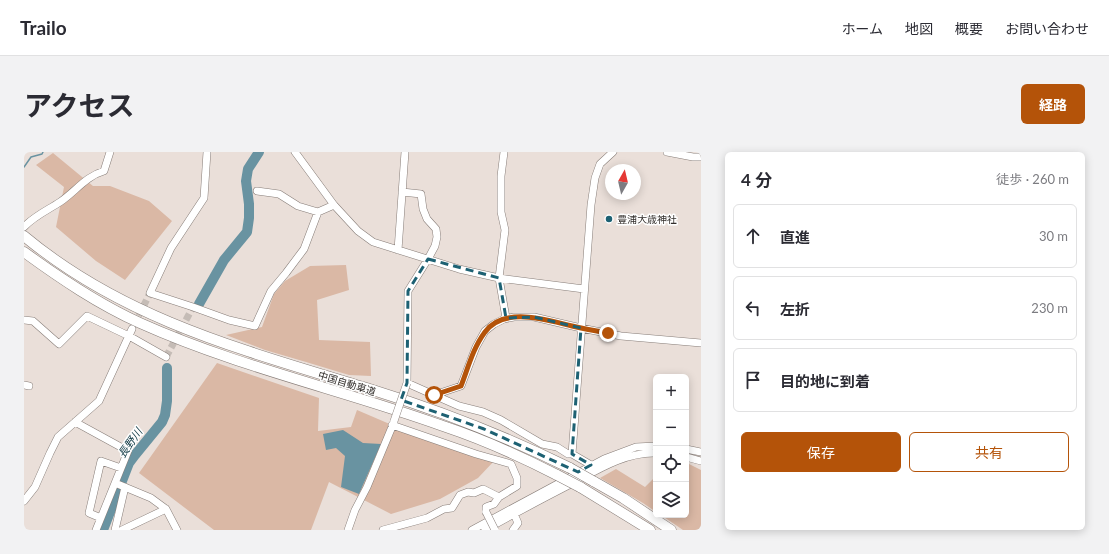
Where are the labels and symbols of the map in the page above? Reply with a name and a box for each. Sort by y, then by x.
north arrow [605,164,641,200]
place label: 豊浦大歳神社 [617,213,677,225]
marker: 豊浦大歳神社 [604,214,614,224]
route end [599,324,617,342]
street label: 中国自動車道 [317,368,377,398]
route start [425,386,443,404]
water label: 長野川 [115,425,145,460]

